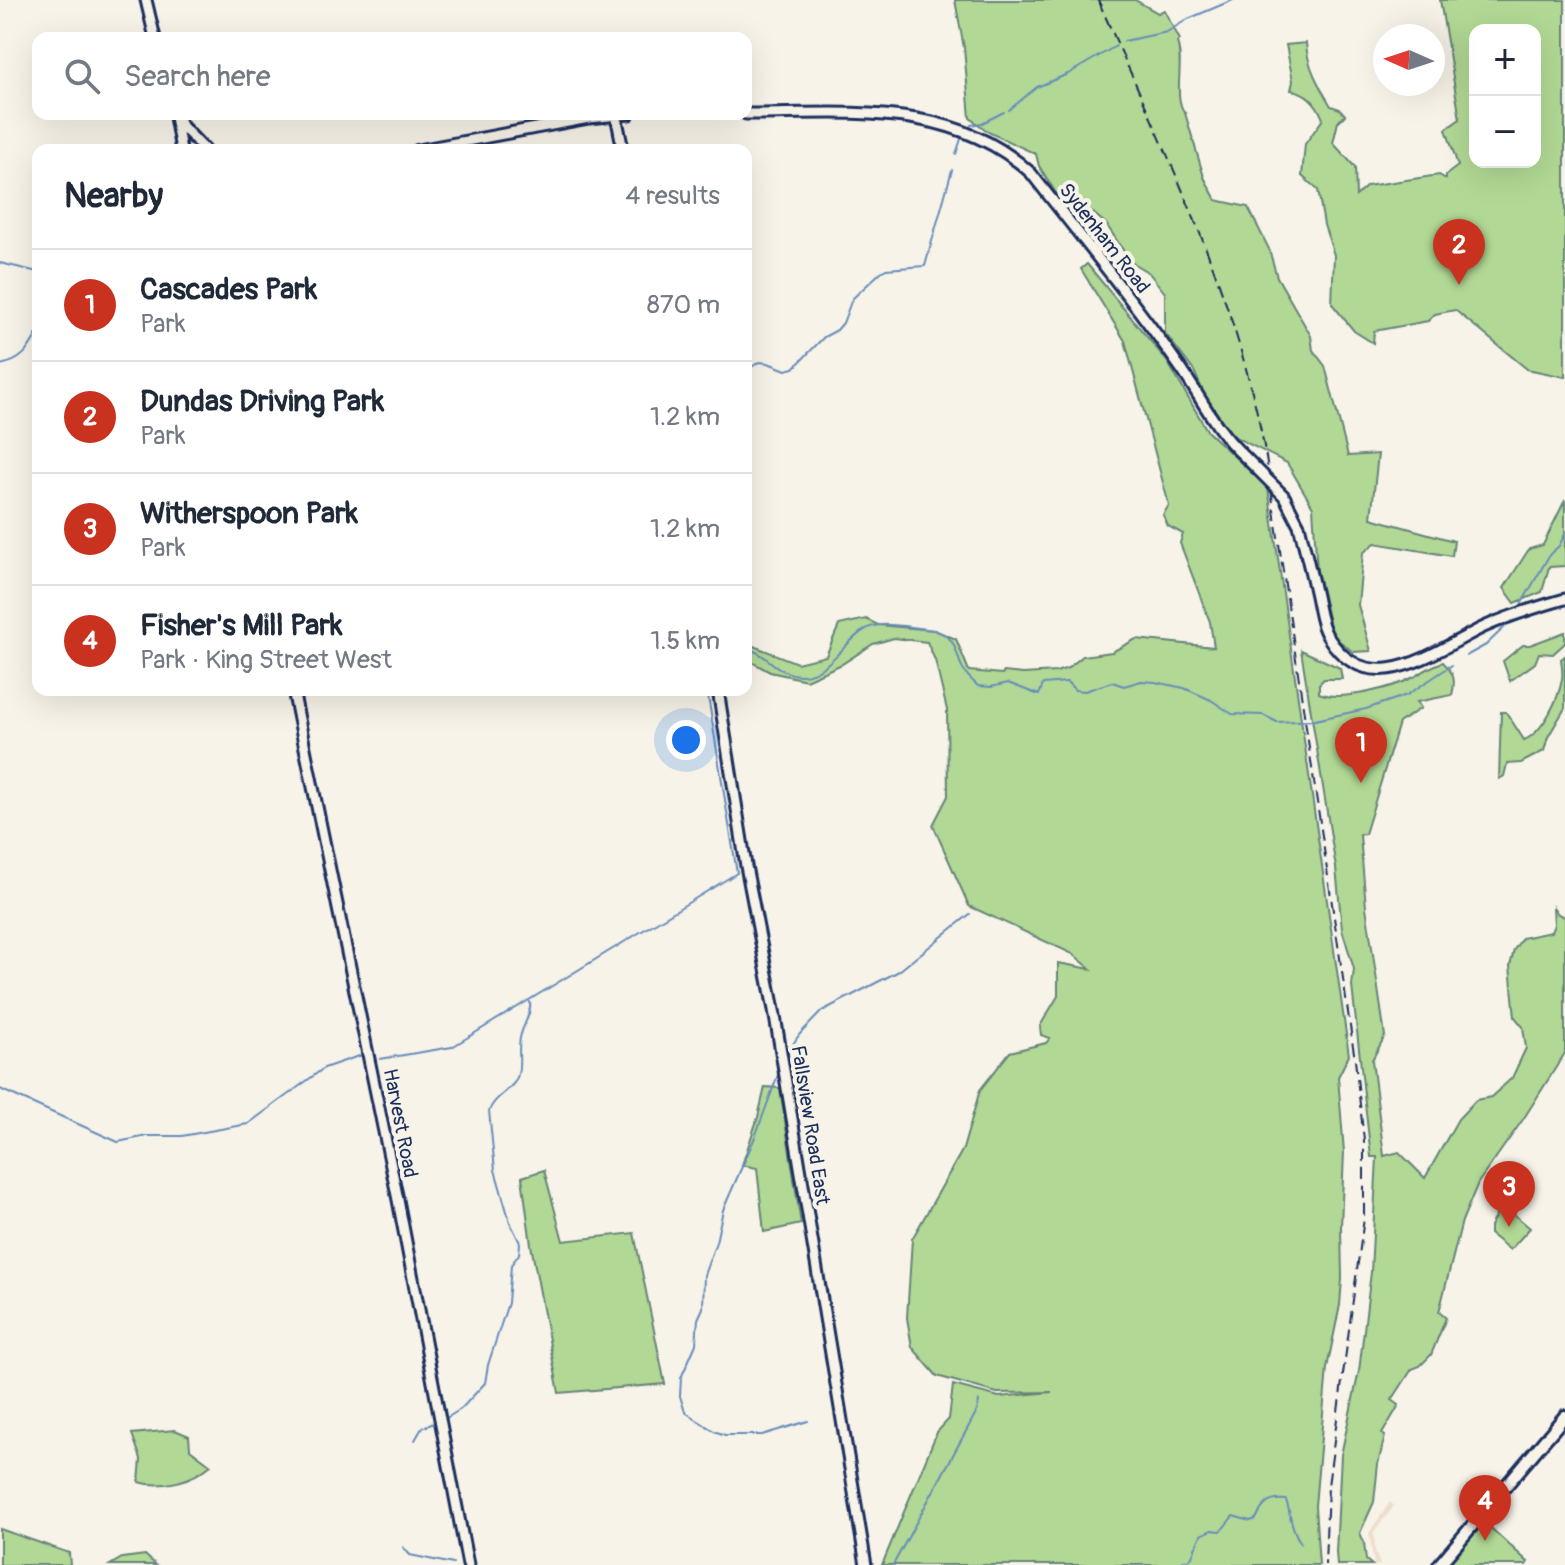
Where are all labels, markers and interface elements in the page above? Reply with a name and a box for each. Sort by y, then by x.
north arrow [1373,24,1445,96]
map controls [1469,24,1541,168]
button: + [1469,24,1541,96]
search box [32,32,752,120]
icon: search [60,54,104,98]
text: Search here [124,58,271,95]
button: − [1469,96,1541,168]
text: Nearby [64,175,163,218]
street label: Sydenham Road [1054,178,1155,298]
text: 4 results [625,180,720,212]
pin: 2 [1433,219,1485,285]
text: Cascades Park [140,271,317,308]
text: 1 [85,289,95,321]
text: 870 m [647,289,720,321]
text: Park [140,308,186,340]
text: Dundas Driving Park [140,383,384,420]
text: 2 [83,401,97,433]
text: 1.2 km [650,401,720,433]
text: Park [140,420,186,452]
text: Witherspoon Park [140,495,358,532]
text: 3 [83,513,97,545]
text: 1.2 km [650,513,720,545]
text: Park [140,532,186,564]
text: Fisher's Mill Park [140,607,343,644]
text: 4 [82,625,98,657]
text: 1.5 km [650,625,720,657]
text: Park · King Street West [140,644,392,676]
pin: 1 [1335,717,1387,783]
your location [666,720,706,760]
street label: Fallsview Road East [786,1043,836,1208]
street label: Harvest Road [378,1066,423,1180]
pin: 3 [1483,1161,1535,1227]
pin: 4 [1459,1475,1511,1541]

